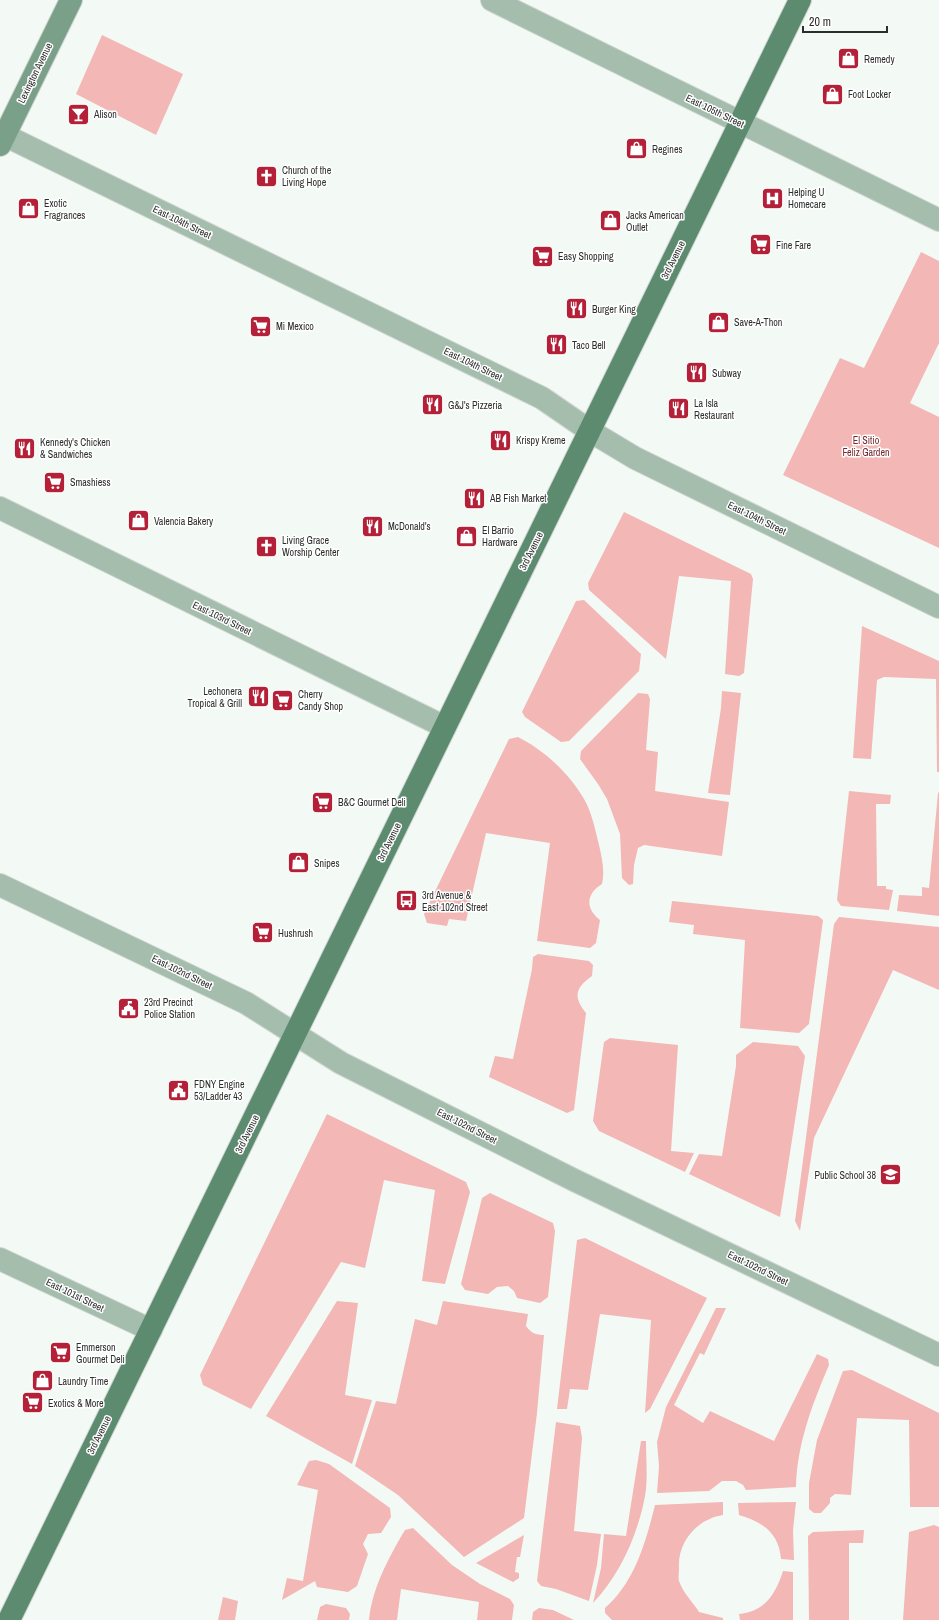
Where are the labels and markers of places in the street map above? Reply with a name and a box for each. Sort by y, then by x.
shop icon: Remedy [835,46,861,72]
place label: Remedy [864,53,895,66]
shop icon: Foot Locker [819,81,845,107]
place label: Foot Locker [848,88,891,101]
bar icon: Alison [65,101,91,127]
place label: Alison [93,108,117,121]
shop icon: Regines [623,136,649,162]
place label: Regines [652,143,683,156]
church icon: Church of the Living Hope [254,163,280,189]
place label: Church of the Living Hope [282,164,332,189]
hospital icon: Helping U Homecare [759,185,785,211]
place label: Helping U Homecare [788,186,826,211]
shop icon: Exotic Fragrances [16,196,42,222]
place label: Exotic Fragrances [44,197,85,222]
shop icon: Jacks American Outlet [597,208,623,234]
place label: Jacks American Outlet [626,209,684,234]
supermarket icon: Fine Fare [747,232,773,258]
place label: Fine Fare [776,239,812,252]
supermarket icon: Easy Shopping [529,243,555,269]
place label: Easy Shopping [558,250,614,263]
restaurant icon: Burger King [563,296,589,322]
place label: Burger King [592,303,636,316]
shop icon: Save-A-Thon [705,309,731,335]
supermarket icon: Mi Mexico [248,313,274,339]
place label: Save-A-Thon [734,316,782,329]
place label: Mi Mexico [276,320,314,333]
restaurant icon: Taco Bell [544,332,570,358]
place label: Taco Bell [572,339,606,352]
restaurant icon: Subway [683,360,709,386]
place label: Subway [712,367,742,380]
restaurant icon: G&J's Pizzeria [419,392,445,418]
restaurant icon: La Isla Restaurant [666,396,692,422]
place label: La Isla Restaurant [694,397,735,422]
place label: G&J's Pizzeria [448,399,502,412]
restaurant icon: Krispy Kreme [488,427,514,453]
place label: Krispy Kreme [516,434,566,447]
restaurant icon: Kennedy's Chicken & Sandwiches [11,435,37,461]
place label: Kennedy's Chicken & Sandwiches [40,436,110,461]
supermarket icon: Smashiess [41,469,67,495]
place label: Smashiess [70,476,111,489]
restaurant icon: AB Fish Market [461,485,487,511]
place label: AB Fish Market [489,492,547,505]
shop icon: Valencia Bakery [126,508,152,534]
restaurant icon: McDonald's [359,513,385,539]
place label: Valencia Bakery [154,515,214,528]
place label: McDonald's [388,520,431,533]
shop icon: El Barrio Hardware [454,523,480,549]
place label: El Barrio Hardware [482,524,518,549]
church icon: Living Grace Worship Center [253,533,279,559]
place label: Living Grace Worship Center [282,534,340,559]
restaurant icon: Lechonera Tropical & Grill [245,684,271,710]
place label: Lechonera Tropical & Grill [188,685,242,710]
supermarket icon: Cherry Candy Shop [270,687,296,713]
place label: Cherry Candy Shop [298,688,344,713]
supermarket icon: B&C Gourmet Deli [309,789,335,815]
place label: B&C Gourmet Deli [338,796,406,809]
shop icon: Snipes [285,850,311,876]
place label: Snipes [314,857,340,870]
bus stop icon: 3rd Avenue & East 102nd Street [393,888,419,914]
place label: 3rd Avenue & East 102nd Street [422,889,488,914]
supermarket icon: Hushrush [250,920,276,946]
place label: Hushrush [278,927,313,940]
public building icon: 23rd Precinct Police Station [115,995,141,1021]
place label: 23rd Precinct Police Station [144,996,195,1021]
public building icon: FDNY Engine 53/Ladder 43 [166,1077,192,1103]
place label: FDNY Engine 53/Ladder 43 [194,1078,245,1103]
school or university icon: Public School 38 [878,1162,904,1188]
place label: Public School 38 [814,1169,876,1182]
supermarket icon: Emmerson Gourmet Deli [47,1340,73,1366]
place label: Emmerson Gourmet Deli [76,1341,125,1366]
shop icon: Laundry Time [30,1368,56,1394]
place label: Laundry Time [58,1375,109,1388]
supermarket icon: Exotics & More [20,1390,46,1416]
place label: Exotics & More [48,1397,104,1410]

